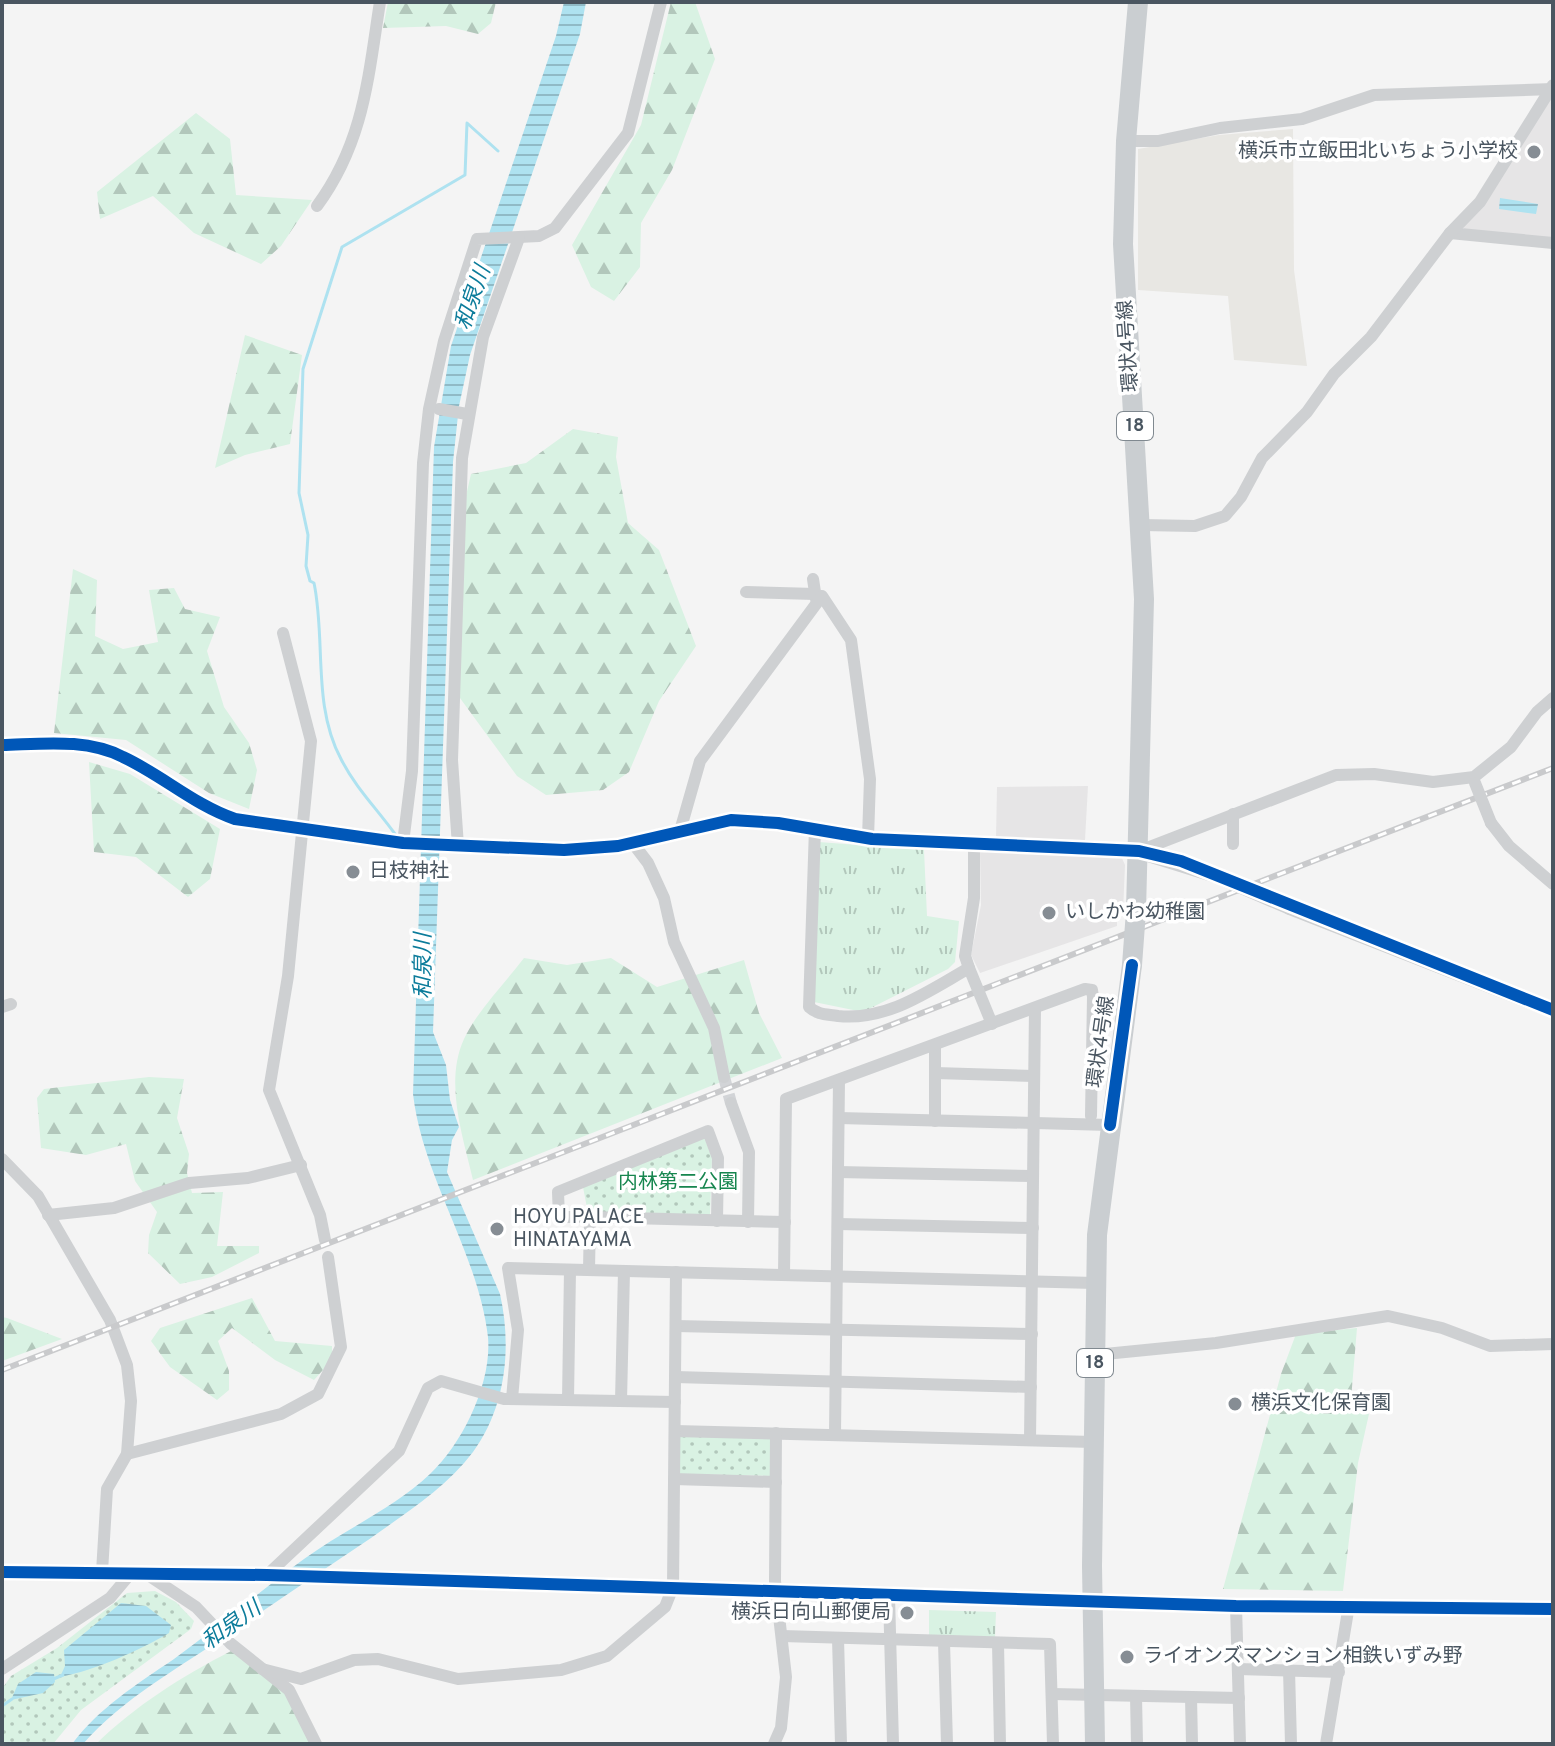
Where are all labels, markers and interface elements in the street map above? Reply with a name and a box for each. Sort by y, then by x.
place label: 横浜市立飯田北いちょう小学校 [1238,139,1518,165]
marker: 横浜市立飯田北いちょう小学校 [1525,143,1543,161]
water label: 和泉川 [450,261,498,334]
street label: 環状4号線 [1113,299,1145,393]
road number: 18 [1117,412,1153,440]
place label: 日枝神社 [369,859,449,885]
marker: 日枝神社 [344,863,362,881]
place label: いしかわ幼稚園 [1065,900,1205,926]
marker: いしかわ幼稚園 [1040,904,1058,922]
water label: 和泉川 [411,931,438,999]
street label: 環状4号線 [1083,994,1121,1090]
park label: 内林第二公園 [618,1170,738,1196]
place label: HOYU PALACE HINATAYAMA [513,1205,645,1254]
marker: HOYU PALACE HINATAYAMA [488,1220,506,1238]
road number: 18 [1077,1349,1113,1377]
place label: 横浜文化保育園 [1251,1391,1391,1417]
marker: 横浜文化保育園 [1226,1395,1244,1413]
water label: 和泉川 [197,1595,268,1656]
place label: 横浜日向山郵便局 [731,1600,891,1626]
marker: 横浜日向山郵便局 [898,1604,916,1622]
place label: ライオンズマンション相鉄いずみ野 [1143,1644,1463,1670]
marker: ライオンズマンション相鉄いずみ野 [1118,1648,1136,1666]

